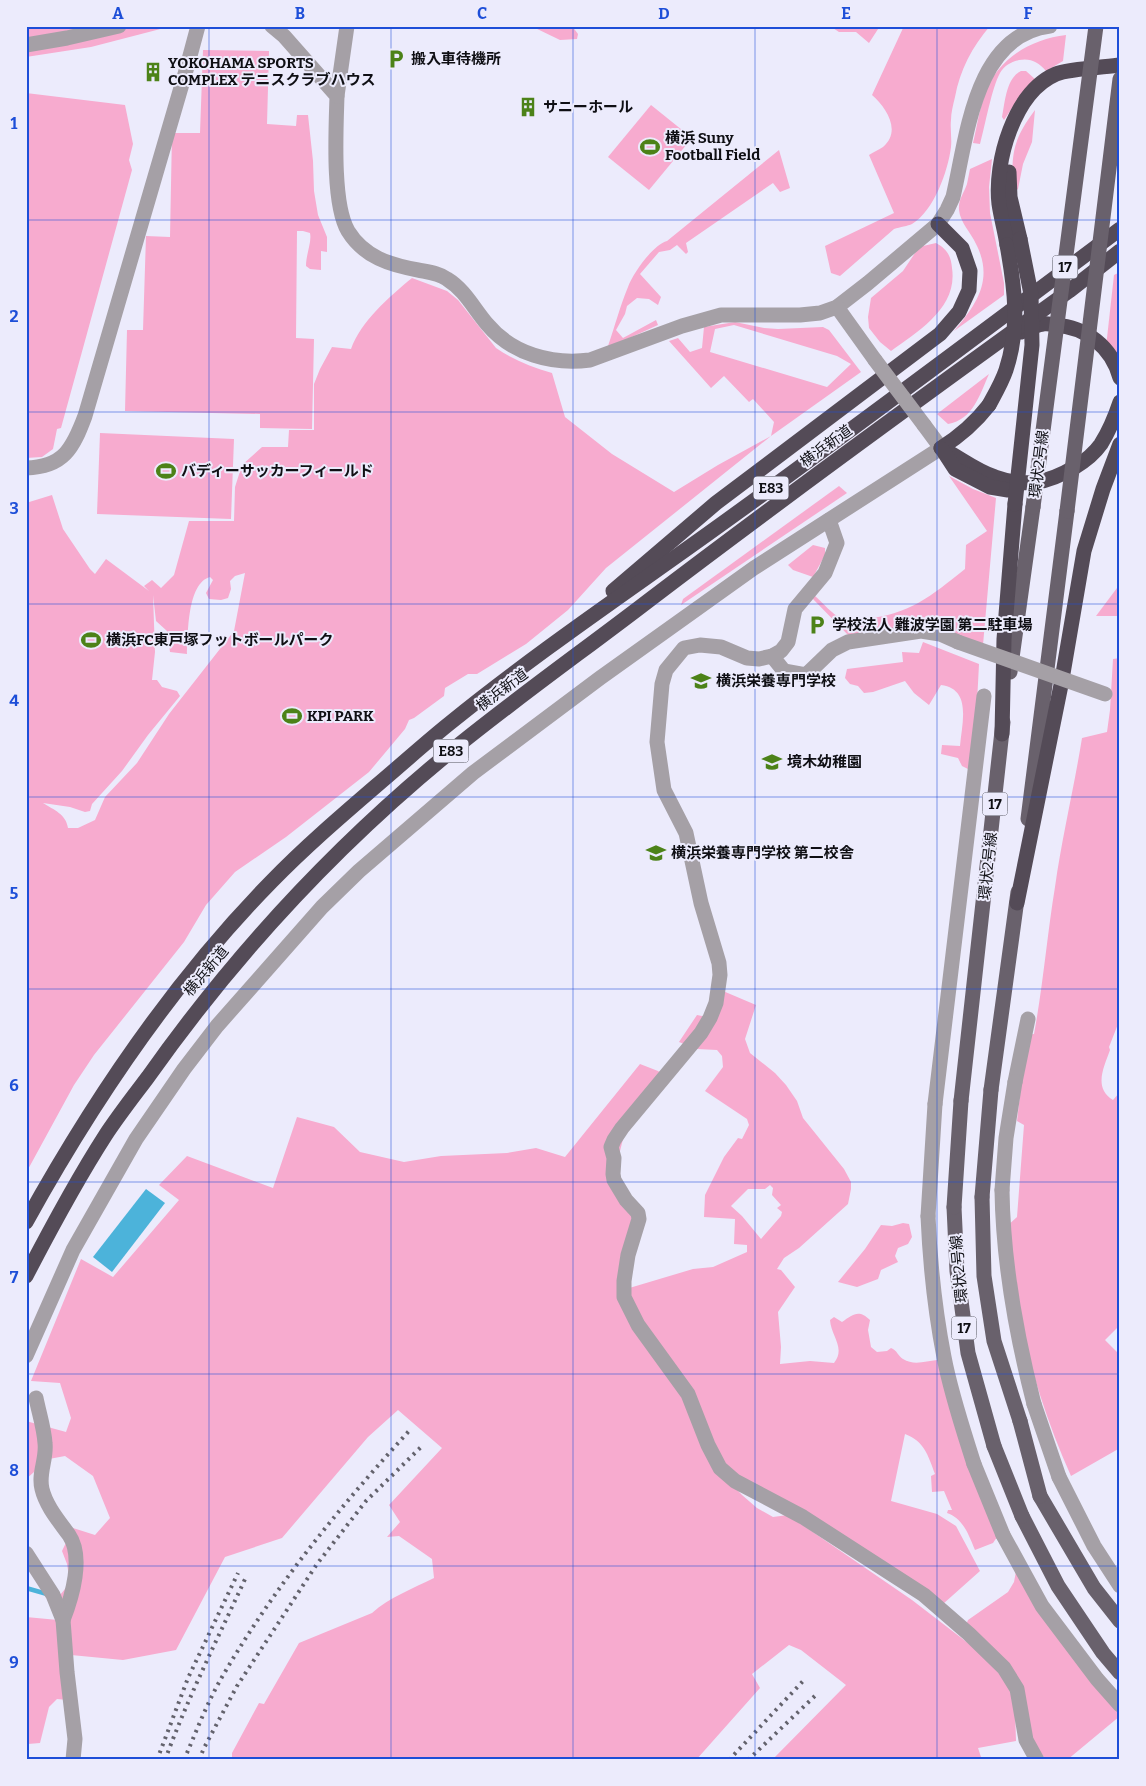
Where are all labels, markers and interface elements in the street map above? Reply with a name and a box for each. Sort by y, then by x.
text: A [112,4,124,23]
text: B [295,4,305,23]
text: C [477,4,487,23]
text: D [658,4,670,23]
text: E [841,4,851,23]
text: F [1024,4,1033,23]
parking icon: 搬入車待機所 [385,48,407,70]
place label: 搬入車待機所 [411,50,501,68]
place label: YOKOHAMA SPORTS COMPLEX テニスクラブハウス [168,54,375,89]
building icon: YOKOHAMA SPORTS COMPLEX テニスクラブハウス [142,61,164,83]
building icon: サニーホール [517,96,539,118]
place label: サニーホール [543,98,633,116]
text: 1 [11,114,18,133]
place label: 横浜 Suny Football Field [665,129,760,164]
sports icon: 横浜 Suny Football Field [639,136,661,158]
road number: 17 [1052,256,1078,278]
text: 2 [9,307,19,326]
street label: 横浜新道 [796,421,856,471]
street label: 環状2号線 [1026,429,1052,499]
sports icon: バディーサッカーフィールド [155,460,177,482]
place label: バディーサッカーフィールド [181,462,373,480]
road number: E83 [754,476,788,499]
text: 3 [9,499,19,518]
parking icon: 学校法人 難波学園 第二駐車場 [806,614,828,636]
place label: 学校法人 難波学園 第二駐車場 [832,616,1032,634]
sports icon: 横浜FC東戸塚フットボールパーク [80,629,102,651]
place label: 横浜FC東戸塚フットボールパーク [106,631,334,649]
street label: 横浜新道 [473,665,531,715]
school or university icon: 横浜栄養専門学校 [690,670,712,692]
place label: 横浜栄養専門学校 [716,672,836,690]
text: 4 [9,691,19,710]
sports icon: KPI PARK [281,705,303,727]
place label: KPI PARK [307,707,374,725]
road number: E83 [434,739,468,762]
school or university icon: 境木幼稚園 [761,751,783,773]
place label: 境木幼稚園 [787,753,862,771]
road number: 17 [982,792,1008,816]
street label: 環状2号線 [975,831,1001,901]
school or university icon: 横浜栄養専門学校 第二校舎 [645,842,667,864]
place label: 横浜栄養専門学校 第二校舎 [671,844,855,862]
text: 5 [10,884,19,903]
street label: 横浜新道 [180,942,232,1000]
text: 6 [9,1076,19,1095]
street label: 環状2号線 [947,1234,971,1304]
text: 7 [10,1268,19,1287]
road number: 17 [952,1316,976,1340]
text: 8 [9,1461,19,1480]
text: 9 [9,1653,19,1672]

